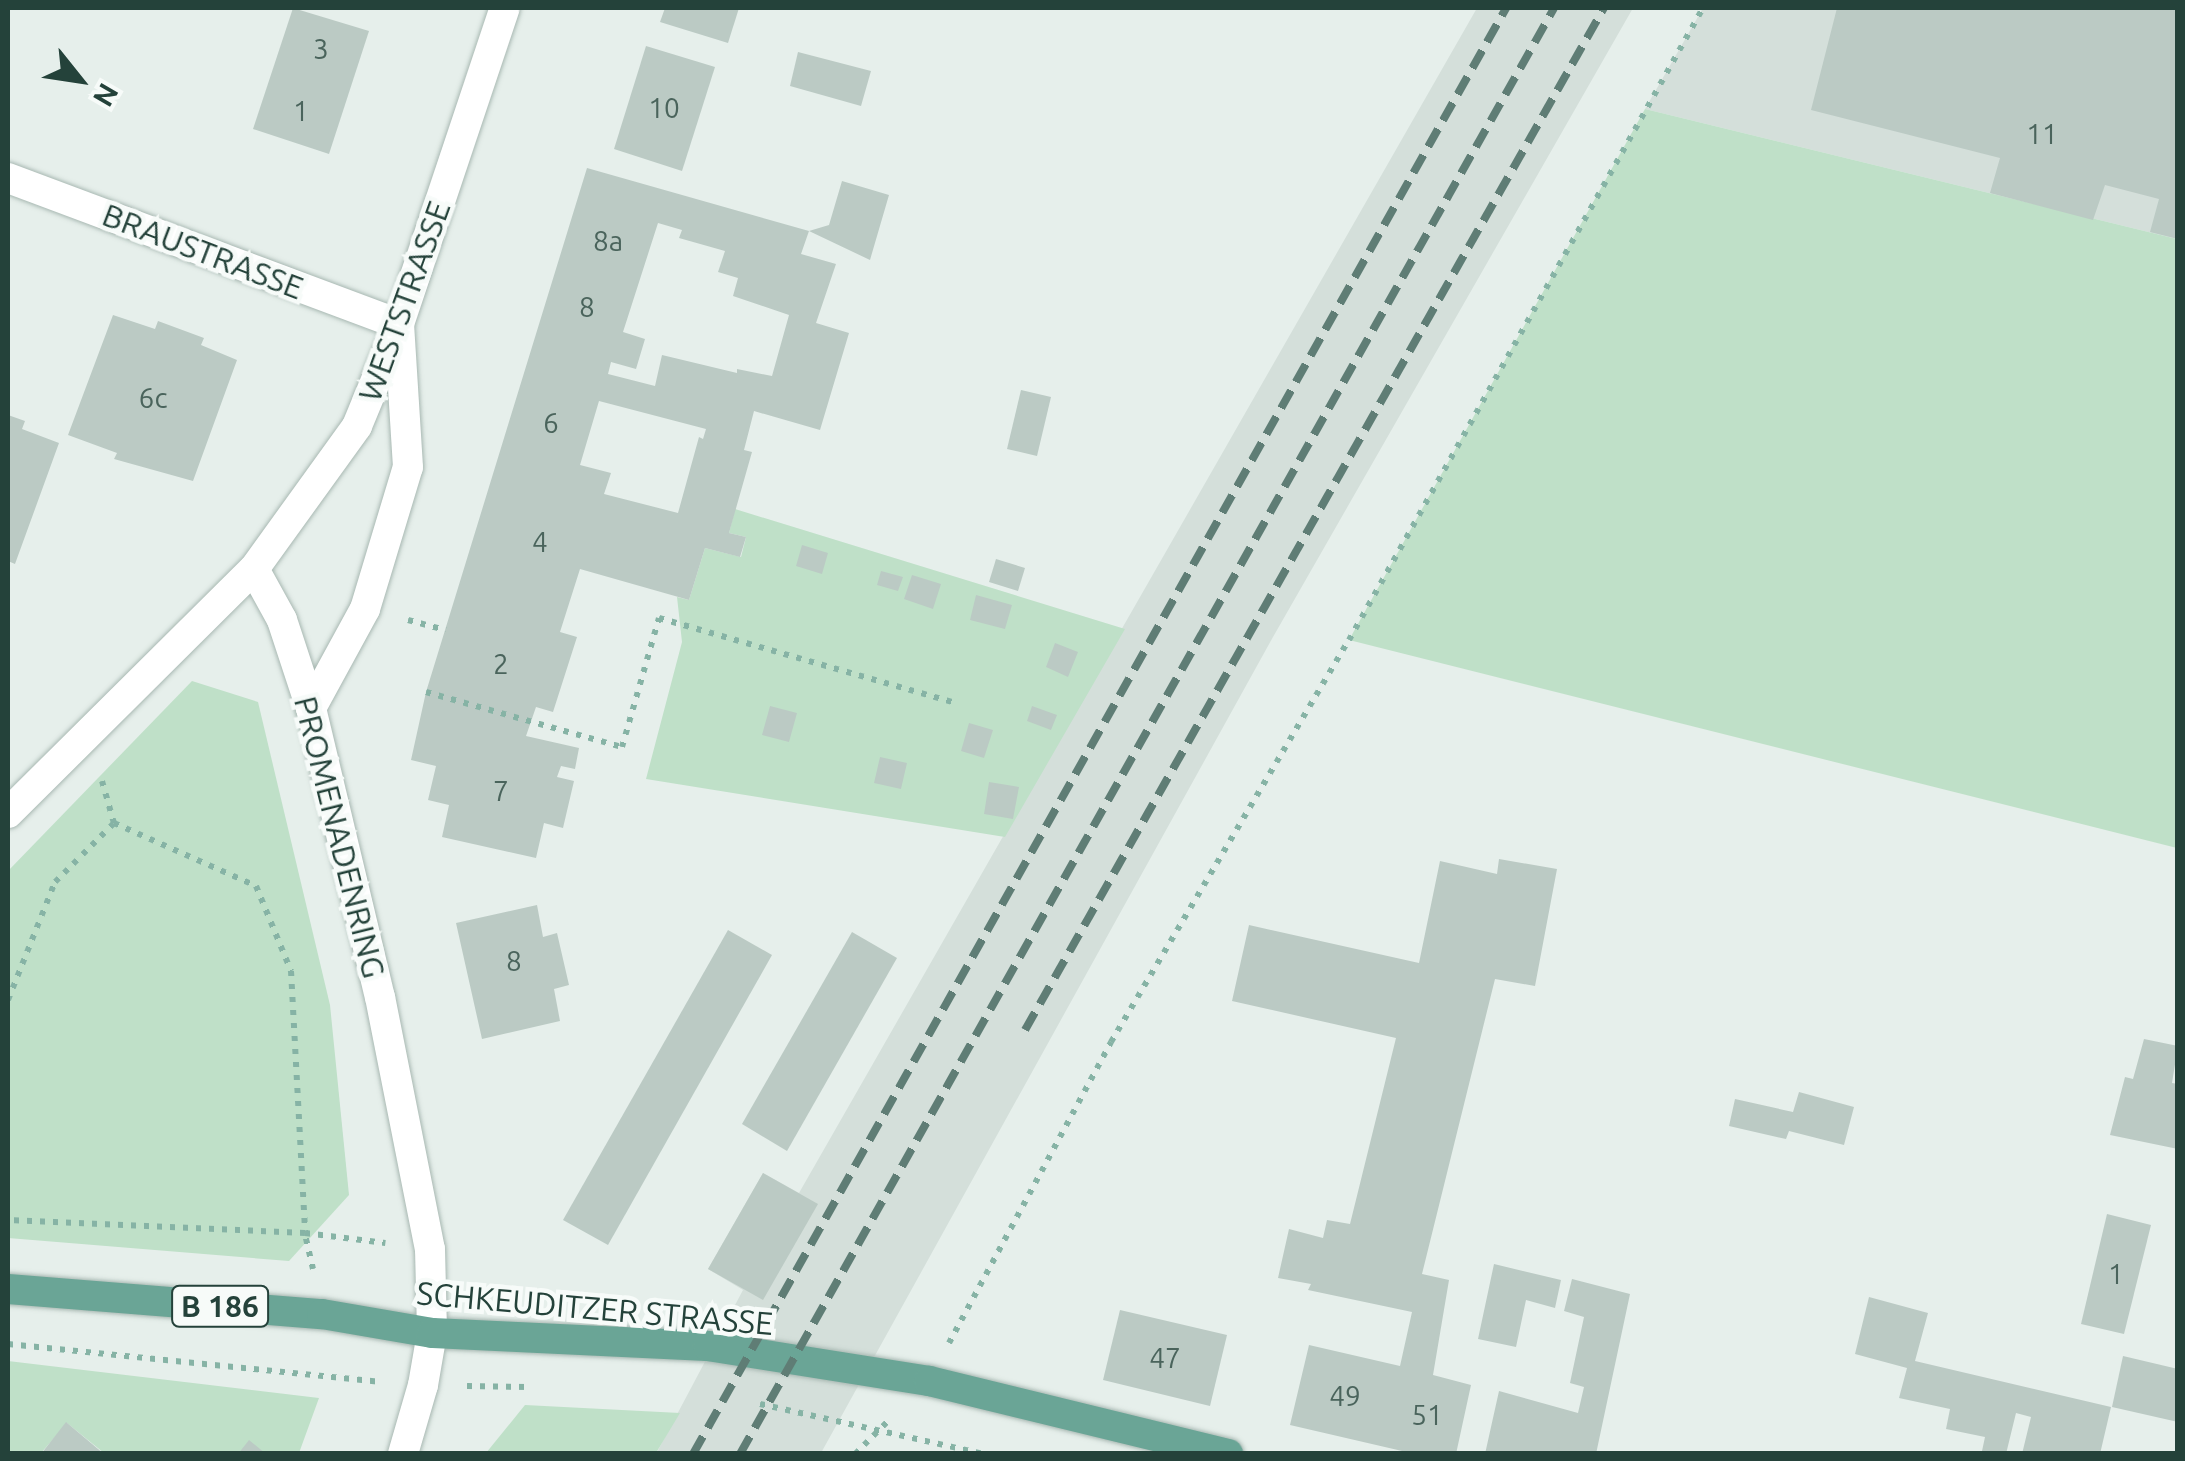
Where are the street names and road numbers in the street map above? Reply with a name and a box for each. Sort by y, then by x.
street label: BRAUSTRASSE [97,195,309,307]
street label: WESTSTRASSE [350,196,458,406]
street label: PROMENADENRING [286,692,394,982]
street label: SCHKEUDITZER STRASSE [415,1273,775,1343]
road number: B 186 [170,1281,270,1331]

